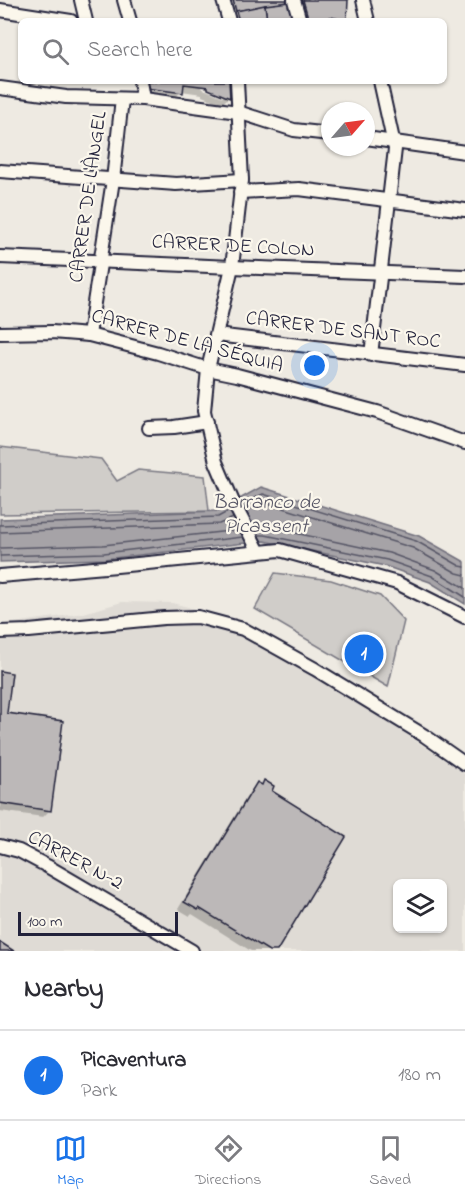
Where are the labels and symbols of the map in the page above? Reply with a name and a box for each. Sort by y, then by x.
north arrow [321,102,375,156]
street label: CARRER DE L'ÀNGEL [63,109,115,285]
street label: CARRER DE COLON [151,228,315,266]
street label: CARRER DE LA SÉQUIA [88,302,286,382]
street label: CARRER DE SANT ROC [244,305,442,357]
your location [300,351,329,380]
water label: Barranco de Picassent [213,488,321,542]
pin: 1 [344,632,384,676]
street label: CARRER N-2 [22,824,128,898]
scale bar [18,909,178,936]

